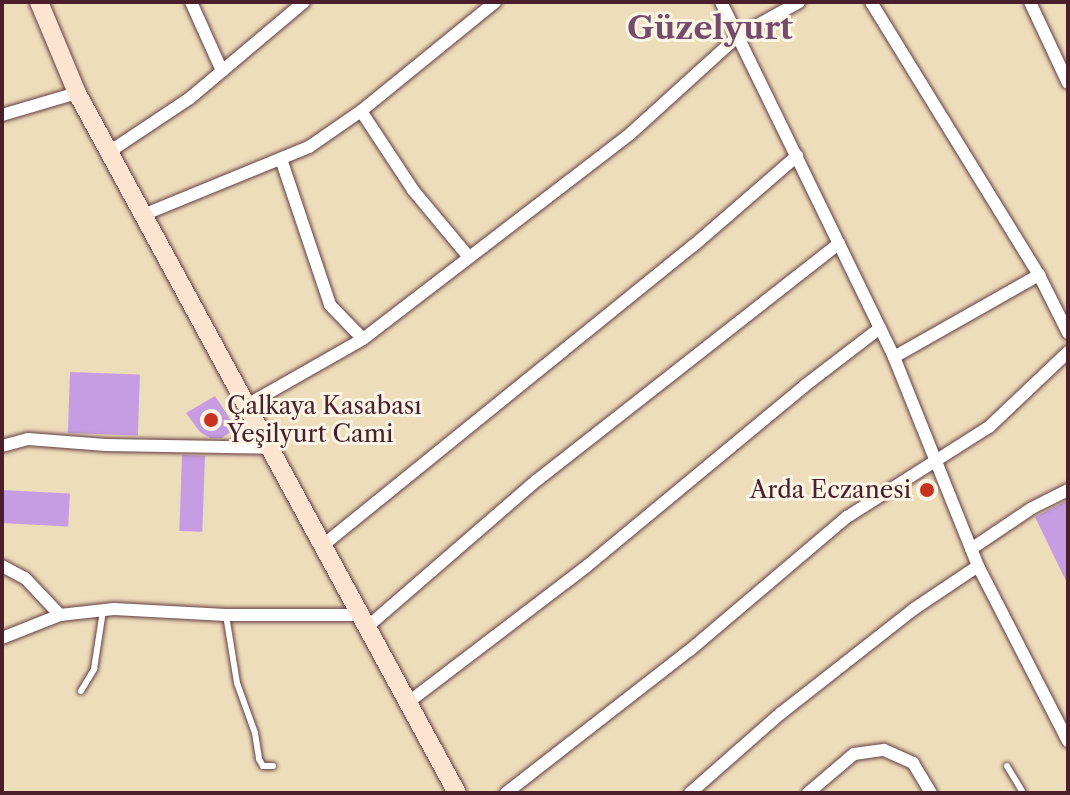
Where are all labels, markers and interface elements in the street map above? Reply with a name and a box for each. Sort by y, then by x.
district label: Güzelyurt [627,9,793,47]
place label: Çalkaya Kasabası Yeşilyurt Cami [227,392,422,448]
marker: Çalkaya Kasabası Yeşilyurt Cami [202,411,220,429]
place label: Arda Eczanesi [749,476,911,504]
marker: Arda Eczanesi [918,481,936,499]

